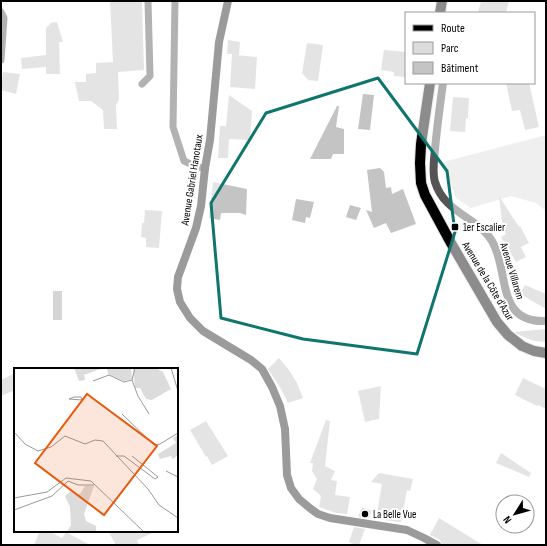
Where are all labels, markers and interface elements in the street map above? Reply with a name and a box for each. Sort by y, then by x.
legend [405,12,535,84]
text: Route [441,21,465,36]
text: Parc [441,41,459,56]
text: Bâtiment [441,61,479,76]
street label: Avenue Gabriel Hanotaux [178,134,206,227]
place label: 1er Escalier [463,221,505,234]
marker: 1er Escalier [450,222,460,232]
street label: Avenue de la Côte d'Azur [459,238,517,323]
street label: Avenue Villarem [497,240,527,301]
inset map [14,368,178,532]
north arrow [495,494,535,534]
place label: La Belle Vue [373,508,416,521]
marker: La Belle Vue [360,509,370,519]
text: N [500,513,514,526]

